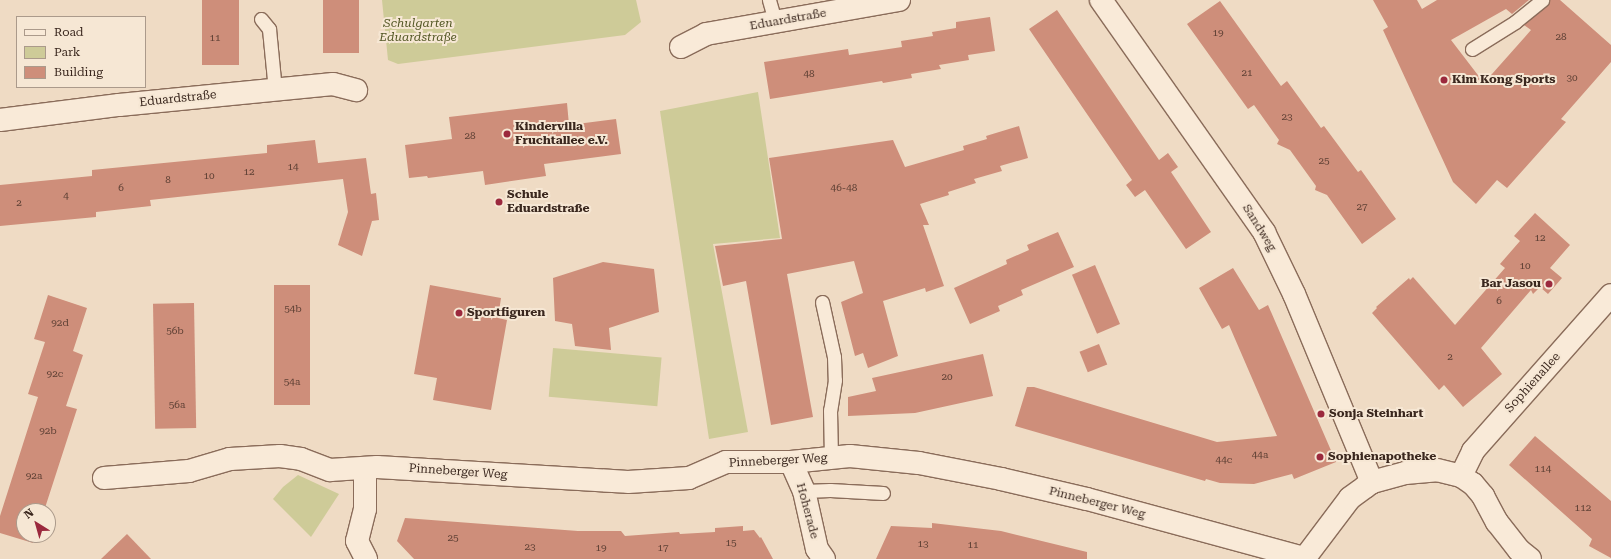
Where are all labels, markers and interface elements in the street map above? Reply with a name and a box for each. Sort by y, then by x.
street label: Eduardstraße [749,6,827,34]
legend [16,16,146,88]
park label: Schulgarten Eduardstraße [379,17,457,45]
text: Road [54,25,83,39]
house number: 19 [1212,27,1224,39]
house number: 28 [1555,31,1567,43]
house number: 11 [209,32,221,44]
text: Park [54,45,80,59]
text: Building [54,65,103,79]
house number: 21 [1241,67,1253,79]
house number: 48 [803,68,815,80]
house number: 30 [1566,72,1578,84]
place label: Kim Kong Sports [1452,73,1556,87]
marker: Kim Kong Sports [1439,75,1449,85]
street label: Eduardstraße [139,88,217,110]
house number: 23 [1281,111,1293,123]
place label: Kindervilla Fruchtallee e.V. [515,120,608,148]
marker: Kindervilla Fruchtallee e.V. [502,129,512,139]
house number: 28 [464,130,476,142]
house number: 25 [1318,155,1330,167]
house number: 14 [287,161,299,173]
house number: 12 [243,166,255,178]
house number: 10 [203,170,215,182]
house number: 8 [165,174,171,186]
house number: 6 [118,182,124,194]
house number: 46-48 [831,182,857,194]
place label: Schule Eduardstraße [507,188,590,216]
house number: 4 [63,190,69,202]
house number: 2 [16,197,22,209]
marker: Schule Eduardstraße [494,197,504,207]
house number: 27 [1356,201,1368,213]
street label: Sandweg [1239,202,1279,254]
house number: 12 [1534,232,1546,244]
house number: 10 [1519,260,1531,272]
place label: Bar Jasou [1481,277,1541,291]
marker: Bar Jasou [1544,279,1554,289]
house number: 6 [1496,295,1502,307]
house number: 54b [284,303,302,315]
place label: Sportfiguren [467,306,545,320]
marker: Sportfiguren [454,308,464,318]
house number: 92d [51,317,69,329]
house number: 56b [166,325,184,337]
street label: Sophienallee [1502,350,1564,416]
house number: 2 [1447,351,1453,363]
house number: 92c [47,368,63,380]
house number: 20 [941,371,953,383]
house number: 54a [284,376,300,388]
house number: 56a [169,399,185,411]
place label: Sonja Steinhart [1329,407,1423,421]
marker: Sonja Steinhart [1316,409,1326,419]
house number: 92b [39,425,57,437]
house number: 44a [1252,449,1268,461]
place label: Sophienapotheke [1328,450,1436,464]
street label: Pinneberger Weg [728,451,828,471]
marker: Sophienapotheke [1315,452,1325,462]
house number: 44c [1216,454,1232,466]
street label: Pinneberger Weg [408,461,508,483]
house number: 114 [1535,463,1551,475]
house number: 92a [26,470,42,482]
street label: Hoherade [793,482,821,540]
street label: Pinneberger Weg [1047,484,1147,522]
house number: 112 [1575,502,1591,514]
north arrow [16,503,56,543]
text: N [22,506,36,522]
house number: 25 [447,532,459,544]
house number: 15 [725,537,737,549]
house number: 13 [917,538,929,550]
house number: 11 [967,539,979,551]
house number: 23 [524,541,536,553]
house number: 19 [595,542,607,554]
house number: 17 [657,542,669,554]

